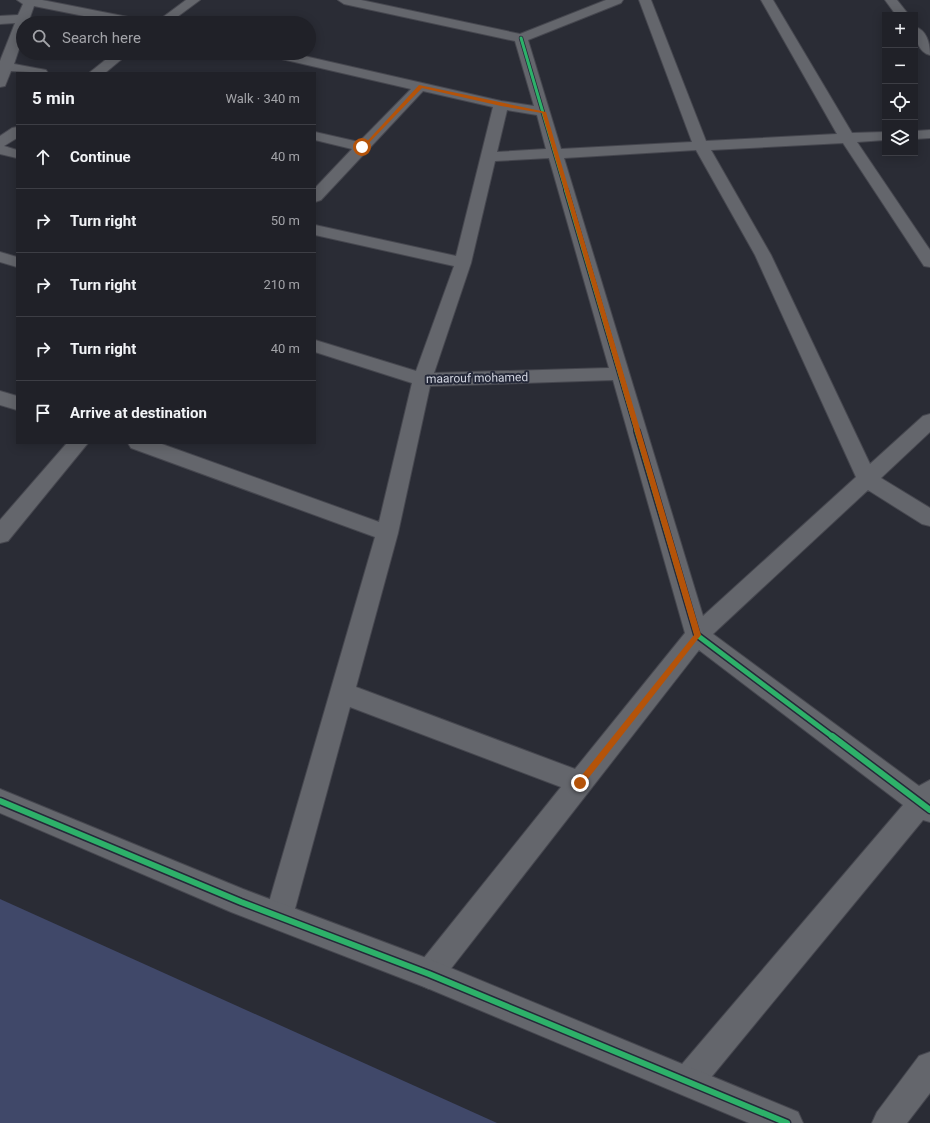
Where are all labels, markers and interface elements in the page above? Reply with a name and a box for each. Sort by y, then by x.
map controls [882,12,918,156]
button: + [882,12,918,48]
search box [16,16,316,60]
icon: search [30,27,52,49]
text: Search here [62,29,141,47]
button: − [882,48,918,84]
button: locate [882,84,918,120]
text: 5 min [32,88,75,108]
text: Walk · 340 m [225,91,300,106]
button: layers [882,120,918,156]
route start [353,138,371,156]
icon: ahead [32,146,54,168]
text: Continue [70,148,131,166]
text: 40 m [271,149,300,164]
icon: right [32,210,54,232]
text: Turn right [70,212,136,230]
text: 50 m [271,213,300,228]
icon: right [32,274,54,296]
text: Turn right [70,276,136,294]
text: 210 m [263,277,300,292]
icon: right [32,338,54,360]
text: Turn right [70,340,136,358]
text: 40 m [271,341,300,356]
street label: maarouf mohamed [426,370,528,386]
icon: arrive [32,402,54,424]
text: Arrive at destination [70,404,207,422]
route end [571,774,589,792]

